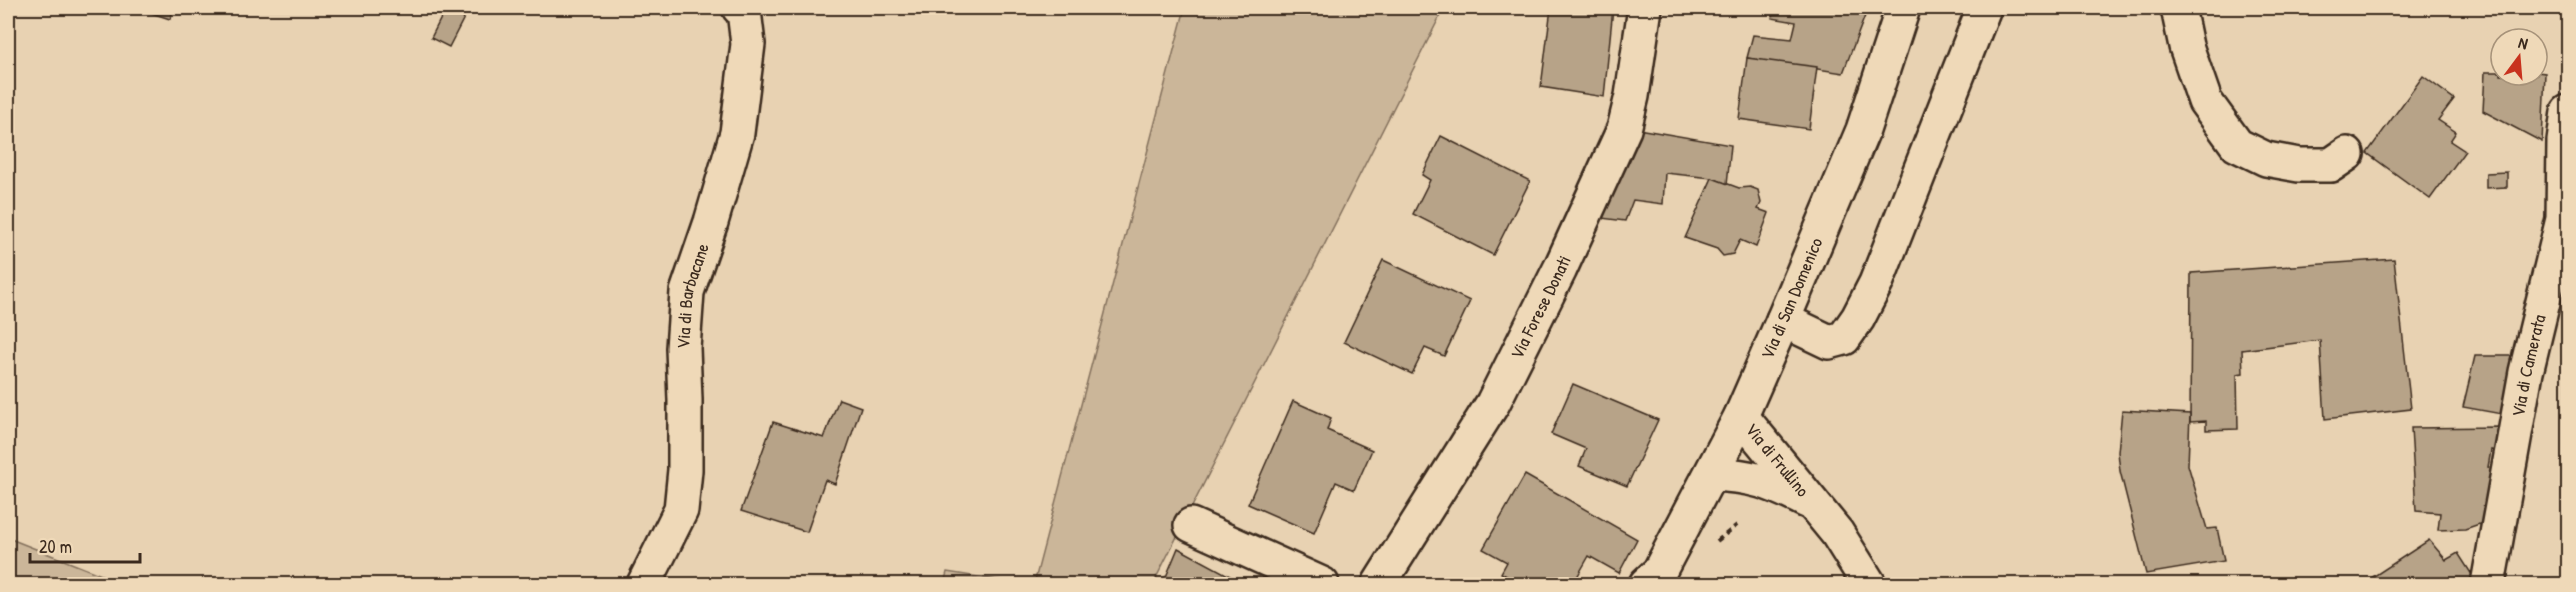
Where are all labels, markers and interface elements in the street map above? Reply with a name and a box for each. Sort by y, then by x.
north arrow [2489,27,2549,87]
text: N [2516,31,2531,54]
street label: Via di San Domenico [1754,234,1828,363]
street label: Via di Barbacane [670,240,715,350]
street label: Via Forese Donati [1504,251,1577,363]
street label: Via di Camerata [2505,312,2551,419]
street label: Via di Frullino [1740,418,1815,502]
scale bar [30,526,140,564]
text: 20 m [39,534,72,559]

